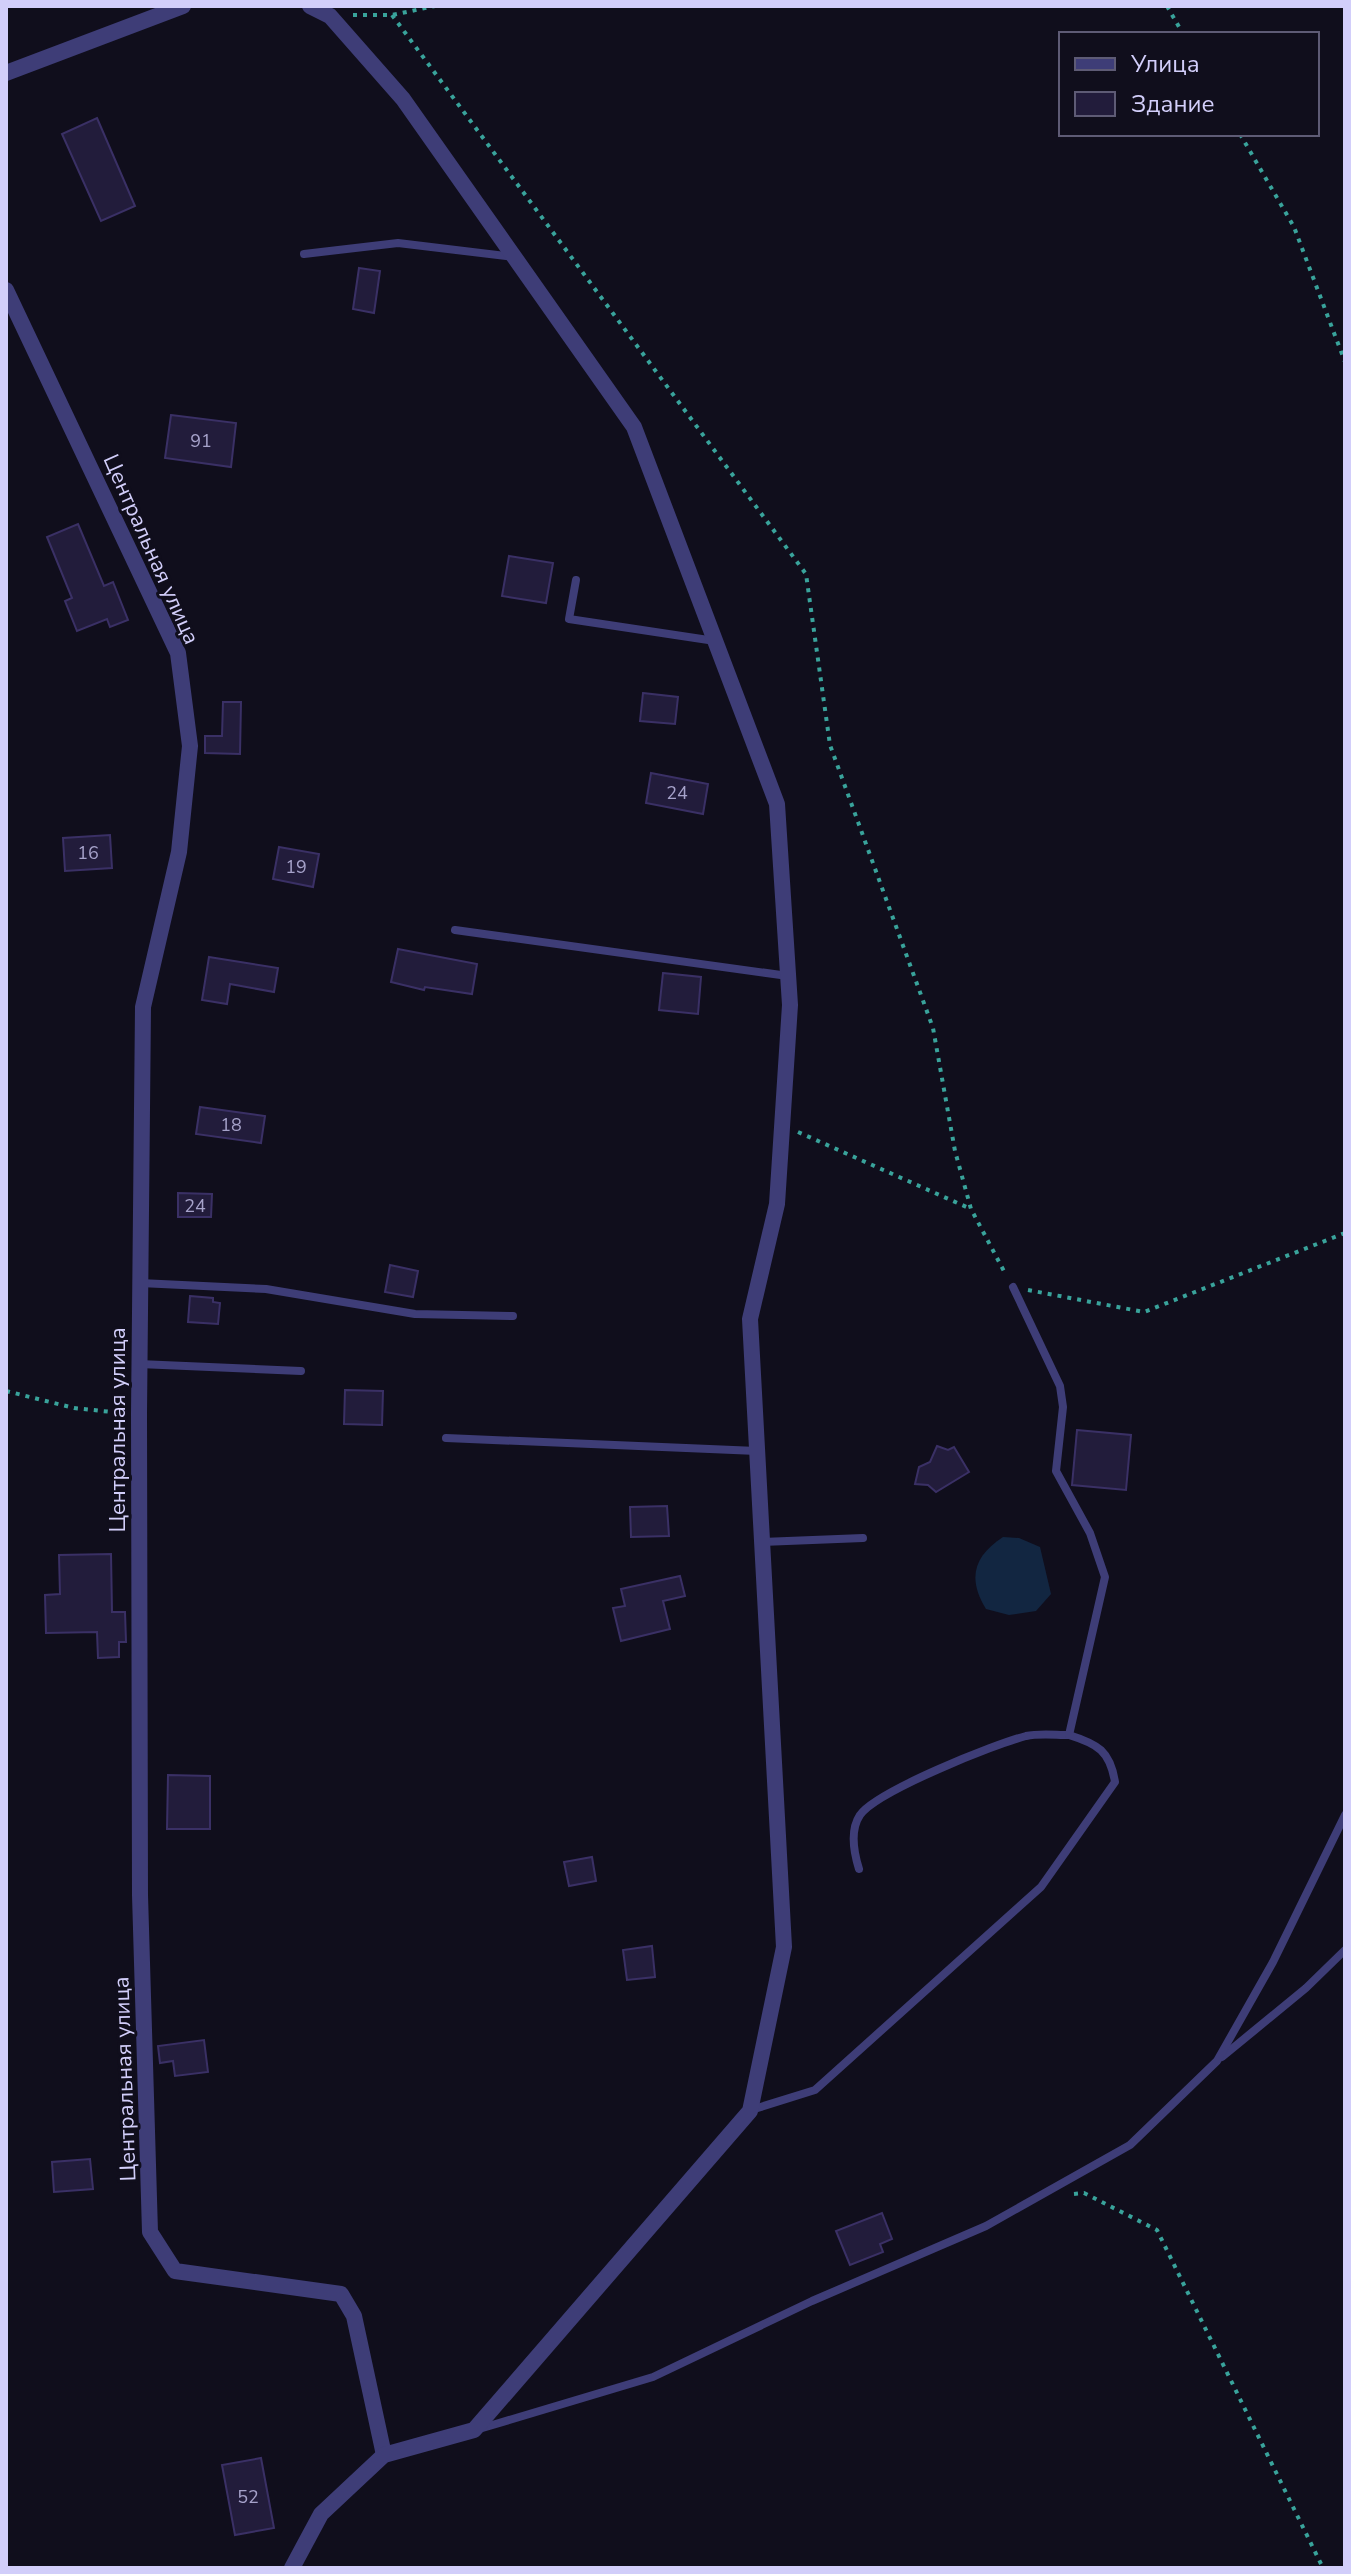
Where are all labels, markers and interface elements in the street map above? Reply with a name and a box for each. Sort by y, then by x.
legend [1059,32,1319,136]
text: Улица [1130,48,1200,80]
text: Здание [1131,88,1215,120]
house number: 91 [190,429,212,453]
street label: Центральная улица [96,450,206,649]
house number: 24 [666,781,688,805]
house number: 16 [77,841,99,865]
house number: 19 [285,855,307,879]
house number: 18 [220,1113,242,1137]
house number: 24 [184,1194,206,1218]
street label: Центральная улица [103,1328,133,1533]
street label: Центральная улица [106,1976,144,2182]
house number: 52 [237,2485,259,2509]

